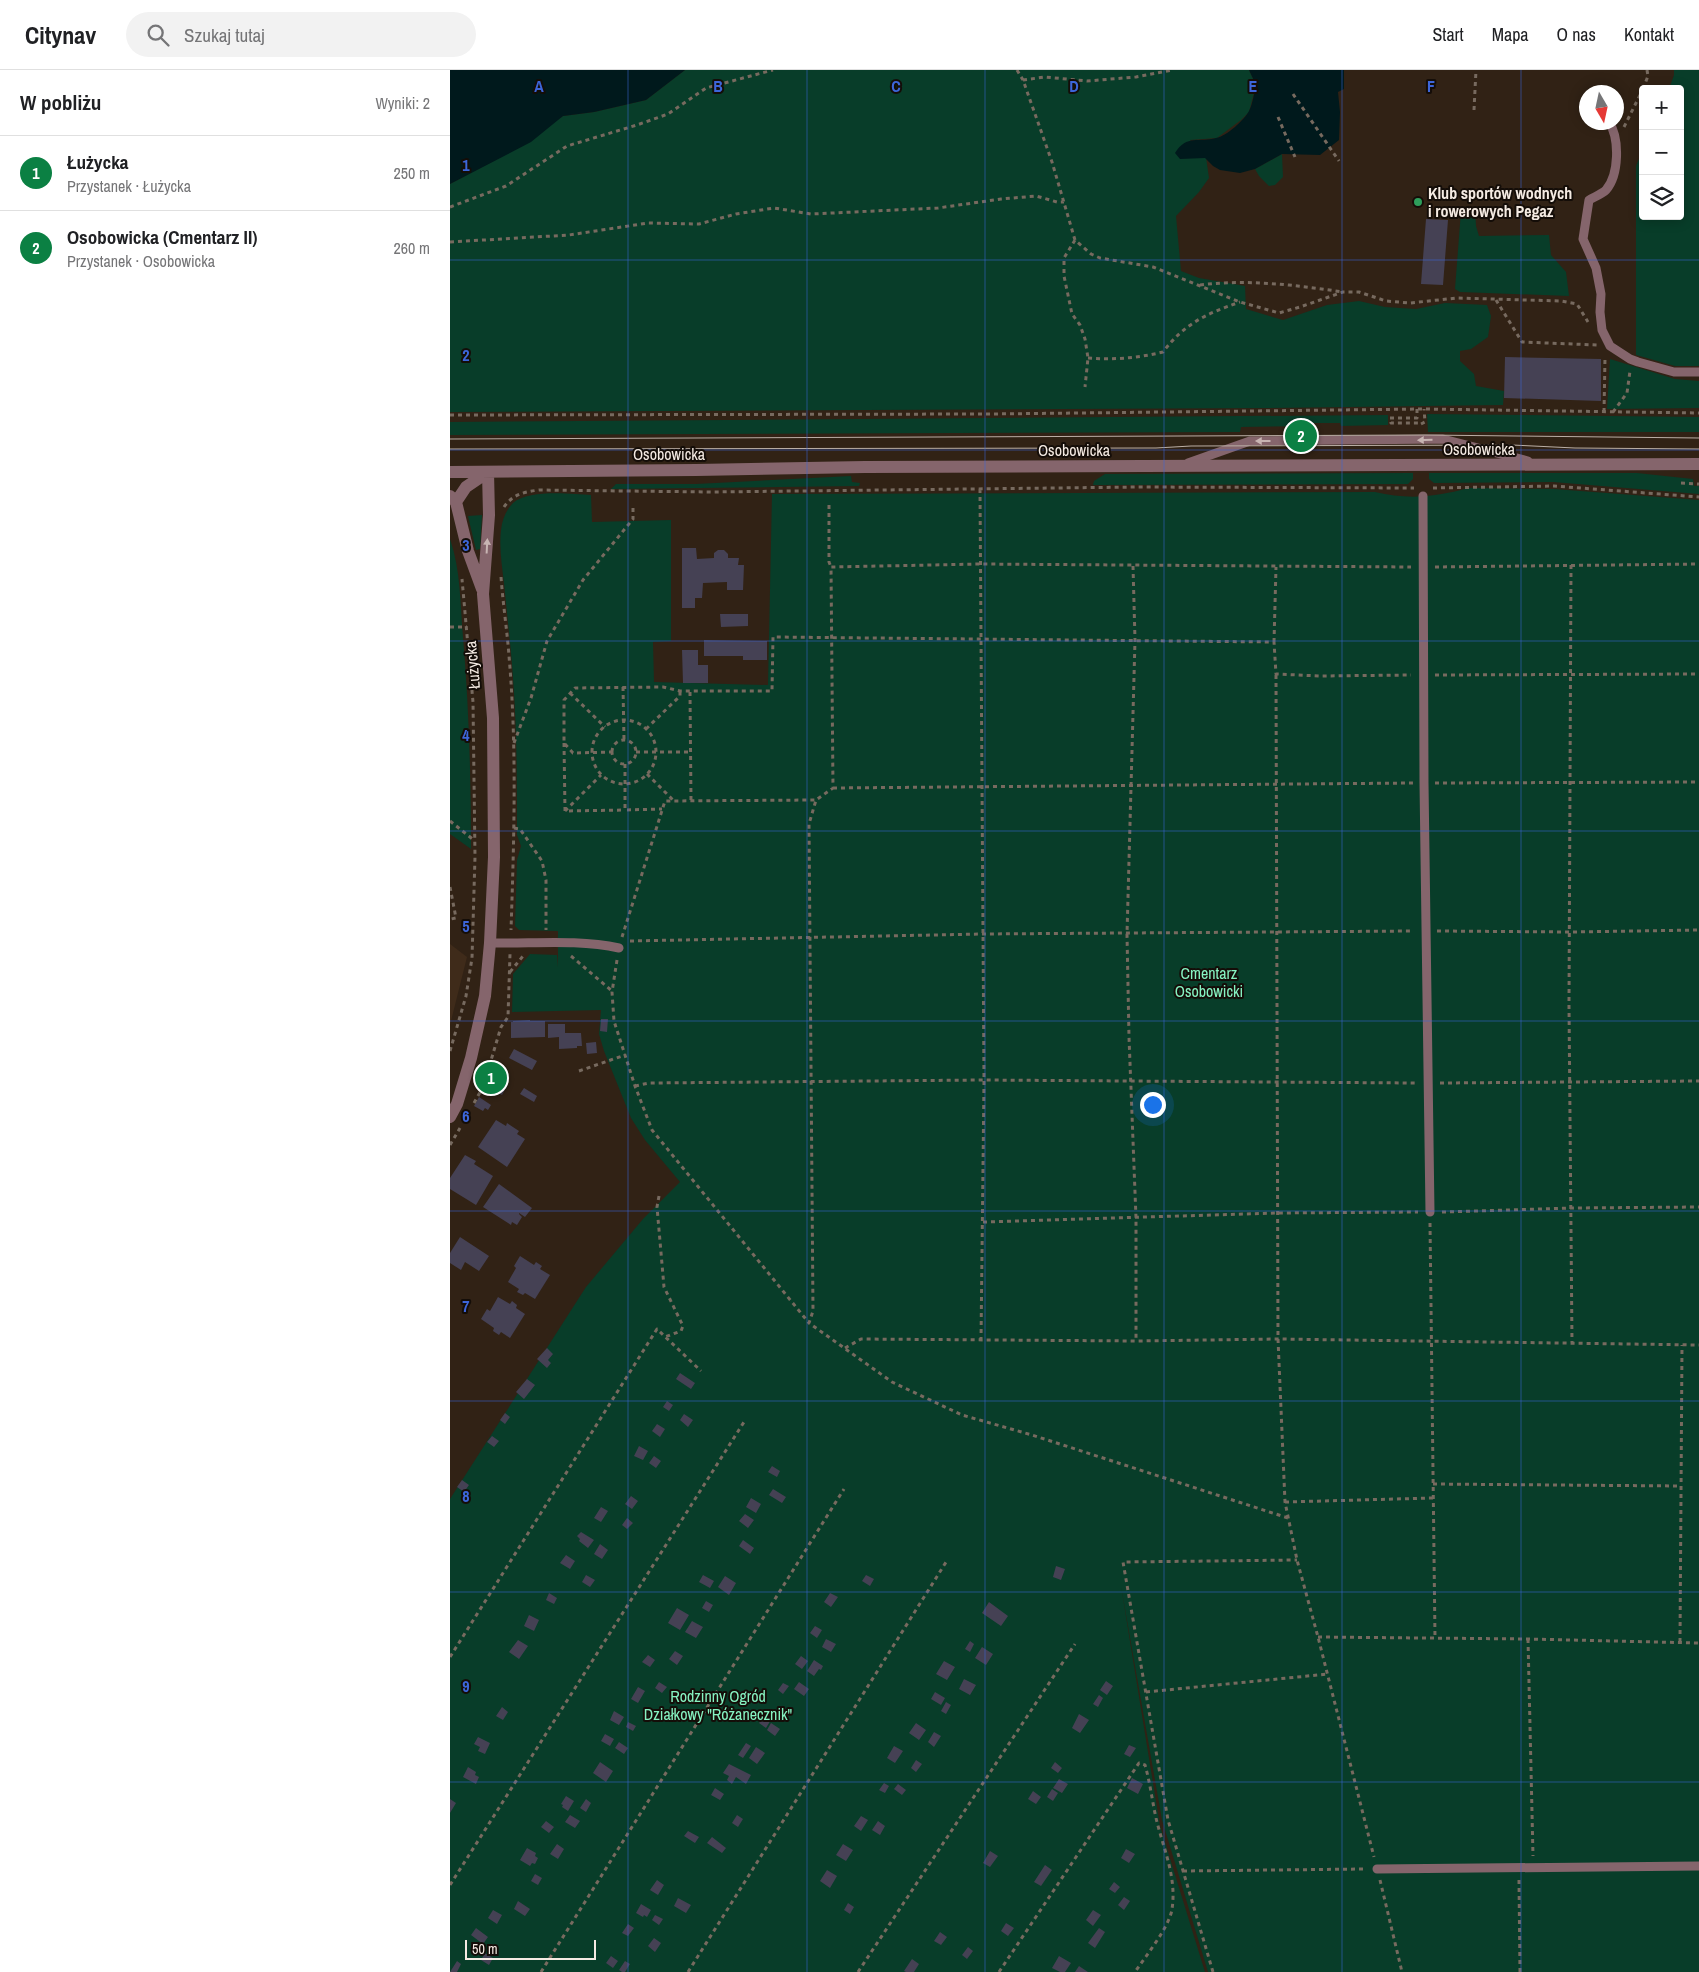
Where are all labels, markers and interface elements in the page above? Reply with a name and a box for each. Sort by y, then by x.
search box [126,12,476,57]
text: Citynav [25,19,96,51]
icon: search [144,21,172,49]
text: Szukaj tutaj [184,22,265,48]
text: Start [1432,22,1464,47]
text: Mapa [1492,22,1529,47]
text: O nas [1557,22,1596,47]
text: Kontakt [1624,22,1674,47]
text: A [534,75,544,97]
text: B [713,75,723,97]
text: C [891,75,901,97]
text: D [1069,75,1079,97]
text: E [1249,75,1258,97]
text: F [1427,75,1435,97]
north arrow [1579,85,1624,130]
map controls [1639,85,1684,220]
button: + [1639,85,1684,130]
text: W pobliżu [20,88,101,117]
text: Wyniki: 2 [375,92,430,114]
button: − [1639,130,1684,175]
text: Łużycka [67,149,128,175]
text: 1 [462,154,470,176]
text: 1 [32,162,40,184]
text: 250 m [394,162,430,184]
text: Przystanek · Łużycka [67,175,191,197]
button: layers [1639,175,1684,220]
place label: Klub sportów wodnych i rowerowych Pegaz [1428,182,1572,222]
marker: Klub sportów wodnych i rowerowych Pegaz [1412,196,1424,208]
text: Osobowicka (Cmentarz II) [67,224,257,250]
text: 2 [32,237,40,259]
text: 260 m [394,237,430,259]
text: Przystanek · Osobowicka [67,250,215,272]
text: 2 [462,344,470,366]
pin: 2 [1285,417,1317,455]
one-way arrow [1417,436,1433,444]
one-way arrow [1254,437,1270,445]
street label: Osobowicka [1443,438,1516,460]
street label: Osobowicka [1038,439,1111,461]
street label: Osobowicka [633,443,706,465]
text: 3 [462,534,470,556]
one-way arrow [483,537,491,553]
street label: Łużycka [459,639,485,690]
text: 4 [462,724,470,746]
text: 5 [462,915,470,937]
park label: Cmentarz Osobowicki [1175,962,1243,1002]
pin: 1 [475,1059,507,1097]
your location [1140,1092,1166,1118]
text: 6 [462,1105,470,1127]
text: 7 [462,1295,470,1317]
text: 8 [462,1485,470,1507]
text: 9 [462,1675,470,1697]
park label: Rodzinny Ogród Działkowy "Różanecznik" [644,1685,793,1725]
scale bar [465,1937,596,1960]
text: 50 m [472,1940,498,1958]

